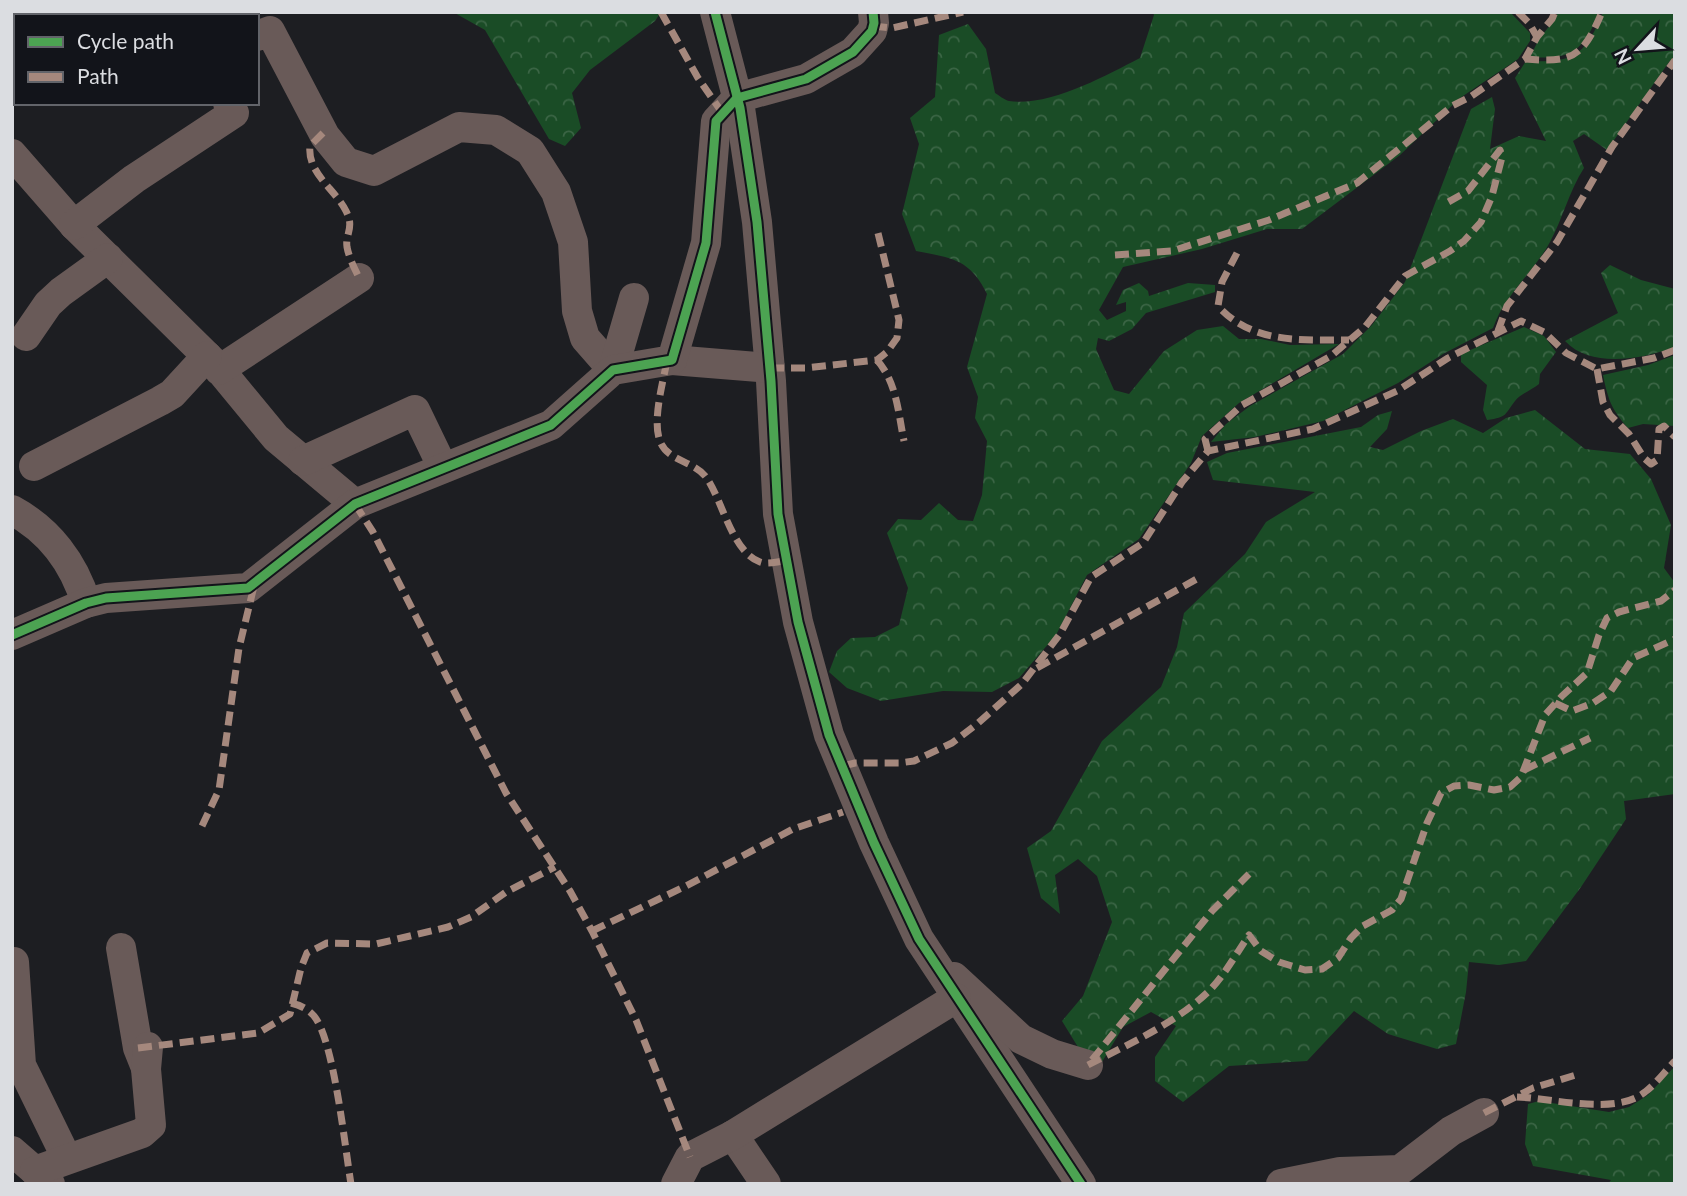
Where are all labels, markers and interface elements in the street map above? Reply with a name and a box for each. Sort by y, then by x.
legend [14,14,259,105]
north arrow [1603,14,1673,84]
text: Cycle path [77,28,174,53]
text: N [1609,45,1636,68]
text: Path [77,63,119,88]

